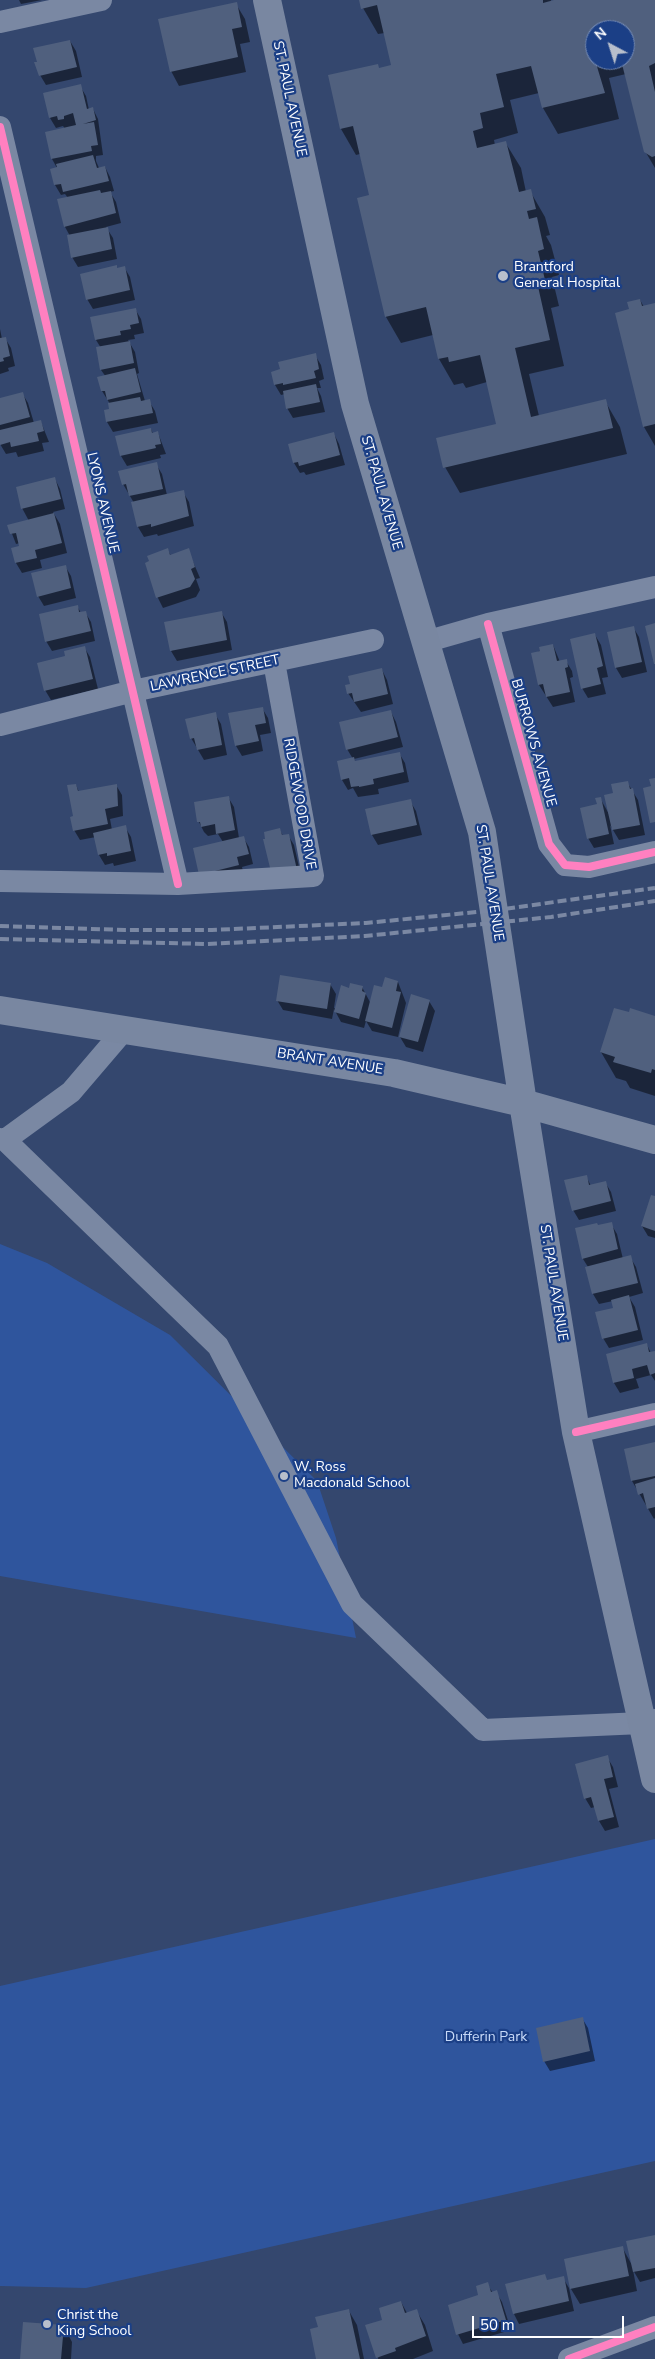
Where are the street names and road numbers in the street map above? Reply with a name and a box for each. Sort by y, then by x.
street label: ST. PAUL AVENUE [269,39,309,159]
street label: ST. PAUL AVENUE [357,434,405,552]
street label: LYONS AVENUE [82,451,122,555]
street label: LAWRENCE STREET [149,652,281,696]
street label: BURROWS AVENUE [507,677,559,809]
street label: RIDGEWOOD DRIVE [279,737,319,871]
street label: ST. PAUL AVENUE [471,823,507,943]
street label: BRANT AVENUE [276,1045,384,1079]
street label: ST. PAUL AVENUE [535,1223,571,1343]

